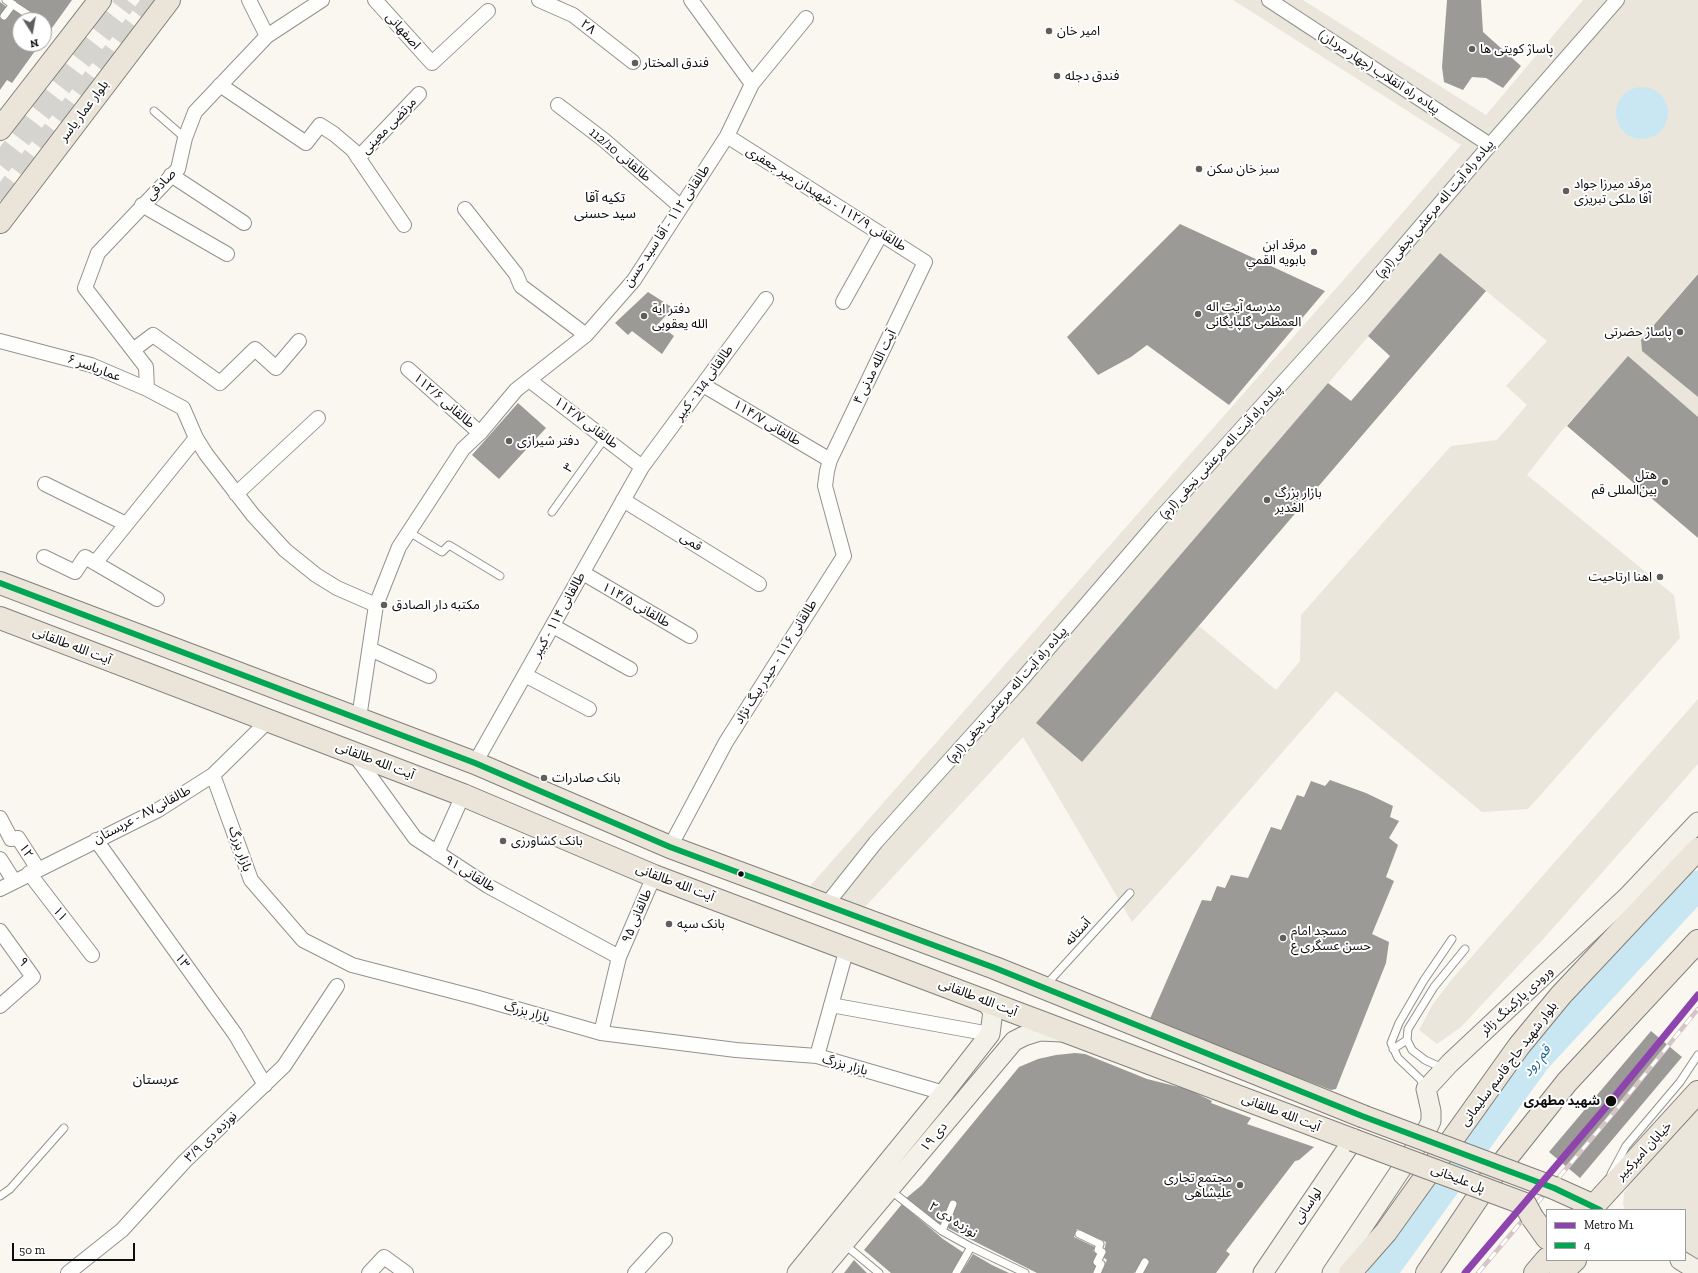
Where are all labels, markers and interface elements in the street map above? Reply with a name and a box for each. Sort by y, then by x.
street label: اصفهانی [382,9,424,53]
north arrow [12,12,52,52]
street label: ۲۸ [577,16,599,38]
place label: امیر خان [1057,23,1100,39]
marker: امیر خان [1044,26,1054,36]
street label: پیاده راه انقلاب (چهار مردان) [1315,27,1443,117]
text: N [29,36,40,50]
place label: پاساژ کویتی ها [1480,41,1553,57]
marker: پاساژ کویتی ها [1467,44,1477,54]
place label: فندق المختار [643,55,709,71]
marker: فندق المختار [630,58,640,68]
place label: فندق دجله [1065,68,1119,84]
marker: فندق دجله [1052,71,1062,81]
street label: بلوار عمار یاسر [56,77,112,145]
street label: مرتضی معینی [358,94,420,158]
street label: طالقانی 112/10 [586,125,654,185]
street label: پیاده راه آیت اله مرعشی نجفی (ارم) [1373,137,1497,281]
street label: طالقانی ۱۱۲/۹ - شهیدان میر جعفری [743,143,909,255]
place label: سبز خان سکن [1207,161,1279,177]
street label: طالقانی ۱۱۲ - آقا سید حسن [620,162,714,290]
marker: سبز خان سکن [1194,164,1204,174]
street label: صادقی [143,166,179,204]
place label: مرقد میرزا جواد آقا ملکی تبریزی [1574,176,1652,207]
marker: مرقد میرزا جواد آقا ملکی تبریزی [1561,186,1571,196]
district label: تکیه آقا سید حسنی [574,190,636,222]
place label: مرقد ابن بابويه القمي [1246,237,1306,268]
marker: مرقد ابن بابويه القمي [1309,247,1319,257]
place label: مدرسه آیت اله العمظمی گلپایگانی [1206,299,1301,330]
place label: دفتر ایة الله یعقوبی [652,301,708,332]
marker: مدرسه آیت اله العمظمی گلپایگانی [1193,309,1203,319]
marker: دفتر ایة الله یعقوبی [639,311,649,321]
place label: پاساژ حضرتی [1604,324,1672,340]
street label: ۴ آیت الله مدنی [850,327,900,407]
marker: پاساژ حضرتی [1675,327,1685,337]
street label: طالقانی 114 - کبیر [671,342,737,424]
street label: عماریاسر ۶ [65,351,123,385]
street label: طالقانی ۱۱۲/۶ [410,370,478,432]
street label: پیاده راه آیت اله مرعشی نجفی (ارم) [1156,381,1286,523]
street label: طالقانی ۱۱۲/۷ [551,394,621,452]
street label: طالقانی ۱۱۴/۷ [730,397,804,449]
place label: دفتر شیرازی [517,433,580,449]
marker: دفتر شیرازی [504,436,514,446]
street label: ۳ [561,460,577,476]
place label: هتل بین‌المللی قم [1592,467,1657,498]
marker: هتل بین‌المللی قم [1660,477,1670,487]
place label: بازار بزرگ الغدیر [1275,485,1322,516]
marker: بازار بزرگ الغدیر [1262,495,1272,505]
street label: قمی [677,529,705,555]
place label: اهنا ارتاحیت [1588,569,1652,585]
street label: طالقانی ۱۱۴ - کبیر [529,570,589,660]
marker: اهنا ارتاحیت [1655,572,1665,582]
street label: طالقانی ۱۱۴/۵ [599,579,673,631]
place label: مکتبه دار الصادق [392,597,480,613]
street label: طالقانی ۱۱۶ - حیدر بیگ نژاد [731,597,821,727]
marker: مکتبه دار الصادق [379,600,389,610]
street label: آیت الله طالقانی [30,624,114,668]
street label: پیاده راه آیت اله مرعشی نجفی (ارم) [943,624,1071,766]
street label: آیت الله طالقانی [333,739,417,783]
place label: بانک صادرات [552,770,621,786]
marker: بانک صادرات [539,773,549,783]
street label: طالقانی۸۷ - عربستان [91,783,193,847]
street label: بازار بزرگ [225,824,255,874]
place label: بانک کشاورزی [511,833,583,849]
marker: بانک کشاورزی [498,836,508,846]
street label: ۱۲ [15,841,37,861]
street label: طالقانی ۹۱ [442,852,498,896]
street label: آیت الله طالقانی [633,861,717,905]
unlabelled marker [736,869,746,879]
street label: طالقانی ۹۵ [619,887,655,945]
street label: ۱۱ [49,903,71,925]
street label: آستانه [1062,915,1094,949]
place label: بانک سپه [677,916,725,932]
marker: بانک سپه [664,919,674,929]
place label: مسجد امام حسن عسگری ع [1291,923,1371,954]
marker: مسجد امام حسن عسگری ع [1278,933,1288,943]
street label: ۱۳ [171,950,193,972]
street label: ۹ [15,954,31,970]
street label: ورودی پارکینگ زائر [1477,963,1557,1039]
street label: آیت الله طالقانی [936,976,1020,1020]
street label: بازار بزرگ [502,998,552,1026]
street label: بلوار شهید حاج قاسم سلیمانی [1457,999,1561,1129]
water label: قم رود [1519,1042,1555,1080]
street label: بازار بزرگ [820,1051,870,1079]
district label: عربستان [133,1072,179,1088]
street label: آیت الله طالقانی [1239,1091,1323,1135]
place label: شهید مطهری [1524,1093,1600,1109]
marker: شهید مطهری [1604,1094,1618,1108]
street label: نوزده دی ۳/۹ [182,1108,240,1166]
street label: خیابان امیرکبیر [1613,1118,1675,1184]
street label: ۱۹ دی [917,1119,951,1155]
street label: پل علیخانی [1429,1162,1487,1196]
place label: مجتمع تجاری علیشاهی [1164,1170,1232,1201]
marker: مجتمع تجاری علیشاهی [1235,1180,1245,1190]
street label: لواسانی [1290,1185,1326,1227]
street label: نوزده دی ۲ [926,1199,980,1241]
legend [1546,1209,1686,1261]
text: Metro M1 [1584,1218,1634,1232]
scale bar [14,1235,137,1261]
text: 4 [1584,1238,1590,1252]
text: 50 m [19,1243,45,1257]

